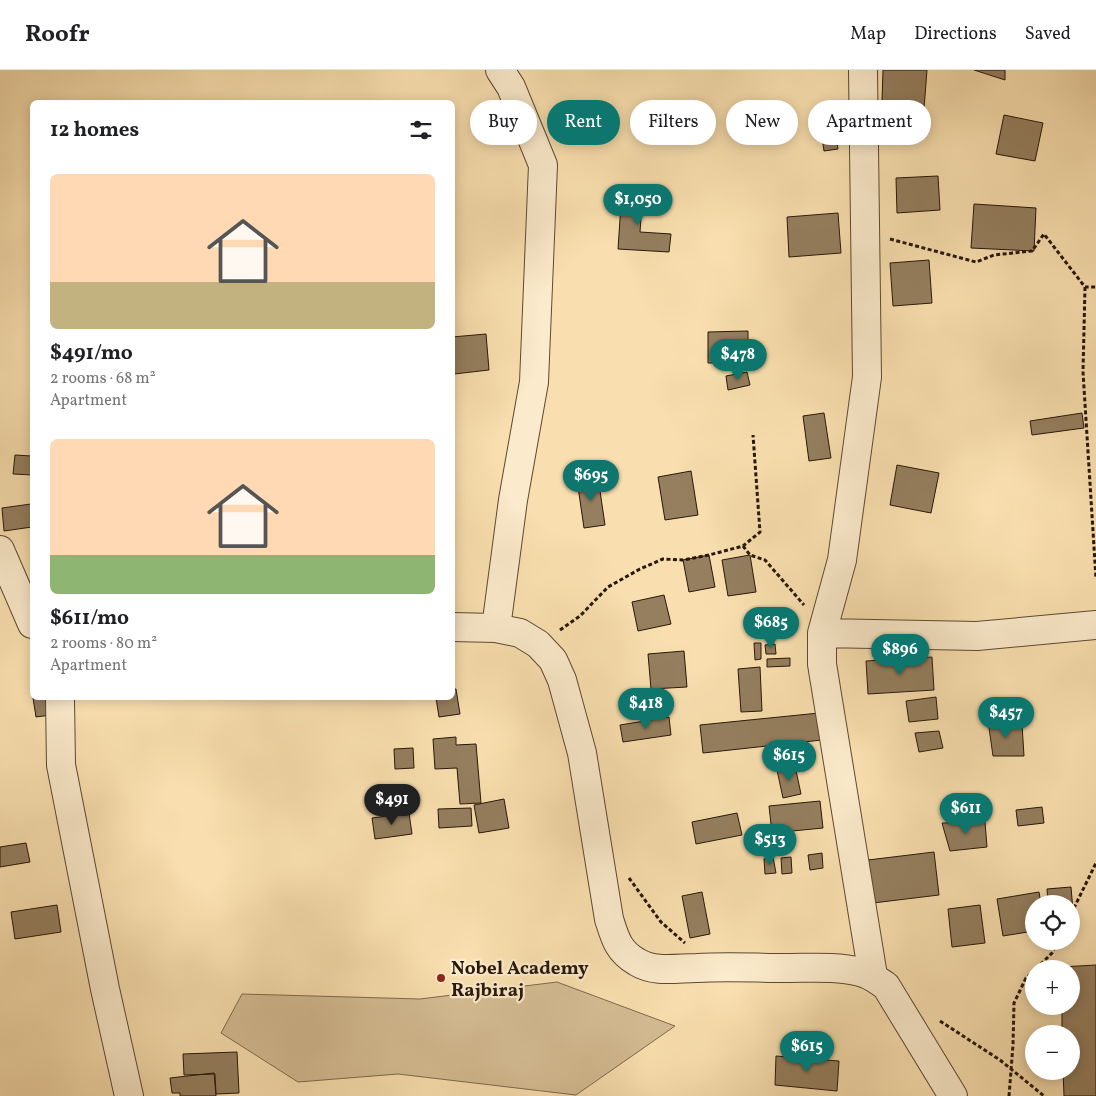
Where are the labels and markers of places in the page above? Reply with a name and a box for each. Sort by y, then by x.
pin: $1,050 [597,184,679,226]
pin: $478 [708,338,768,381]
pin: $695 [561,460,621,502]
pin: $685 [741,606,801,649]
pin: $896 [870,634,930,676]
pin: $418 [616,688,676,730]
pin: $457 [976,696,1036,739]
pin: $615 [759,740,819,782]
pin: $491 [362,784,422,826]
pin: $611 [936,792,996,835]
pin: $513 [740,824,800,866]
place label: Nobel Academy Rajbiraj [451,956,589,1004]
marker: Nobel Academy Rajbiraj [435,972,447,984]
pin: $615 [777,1030,837,1073]

